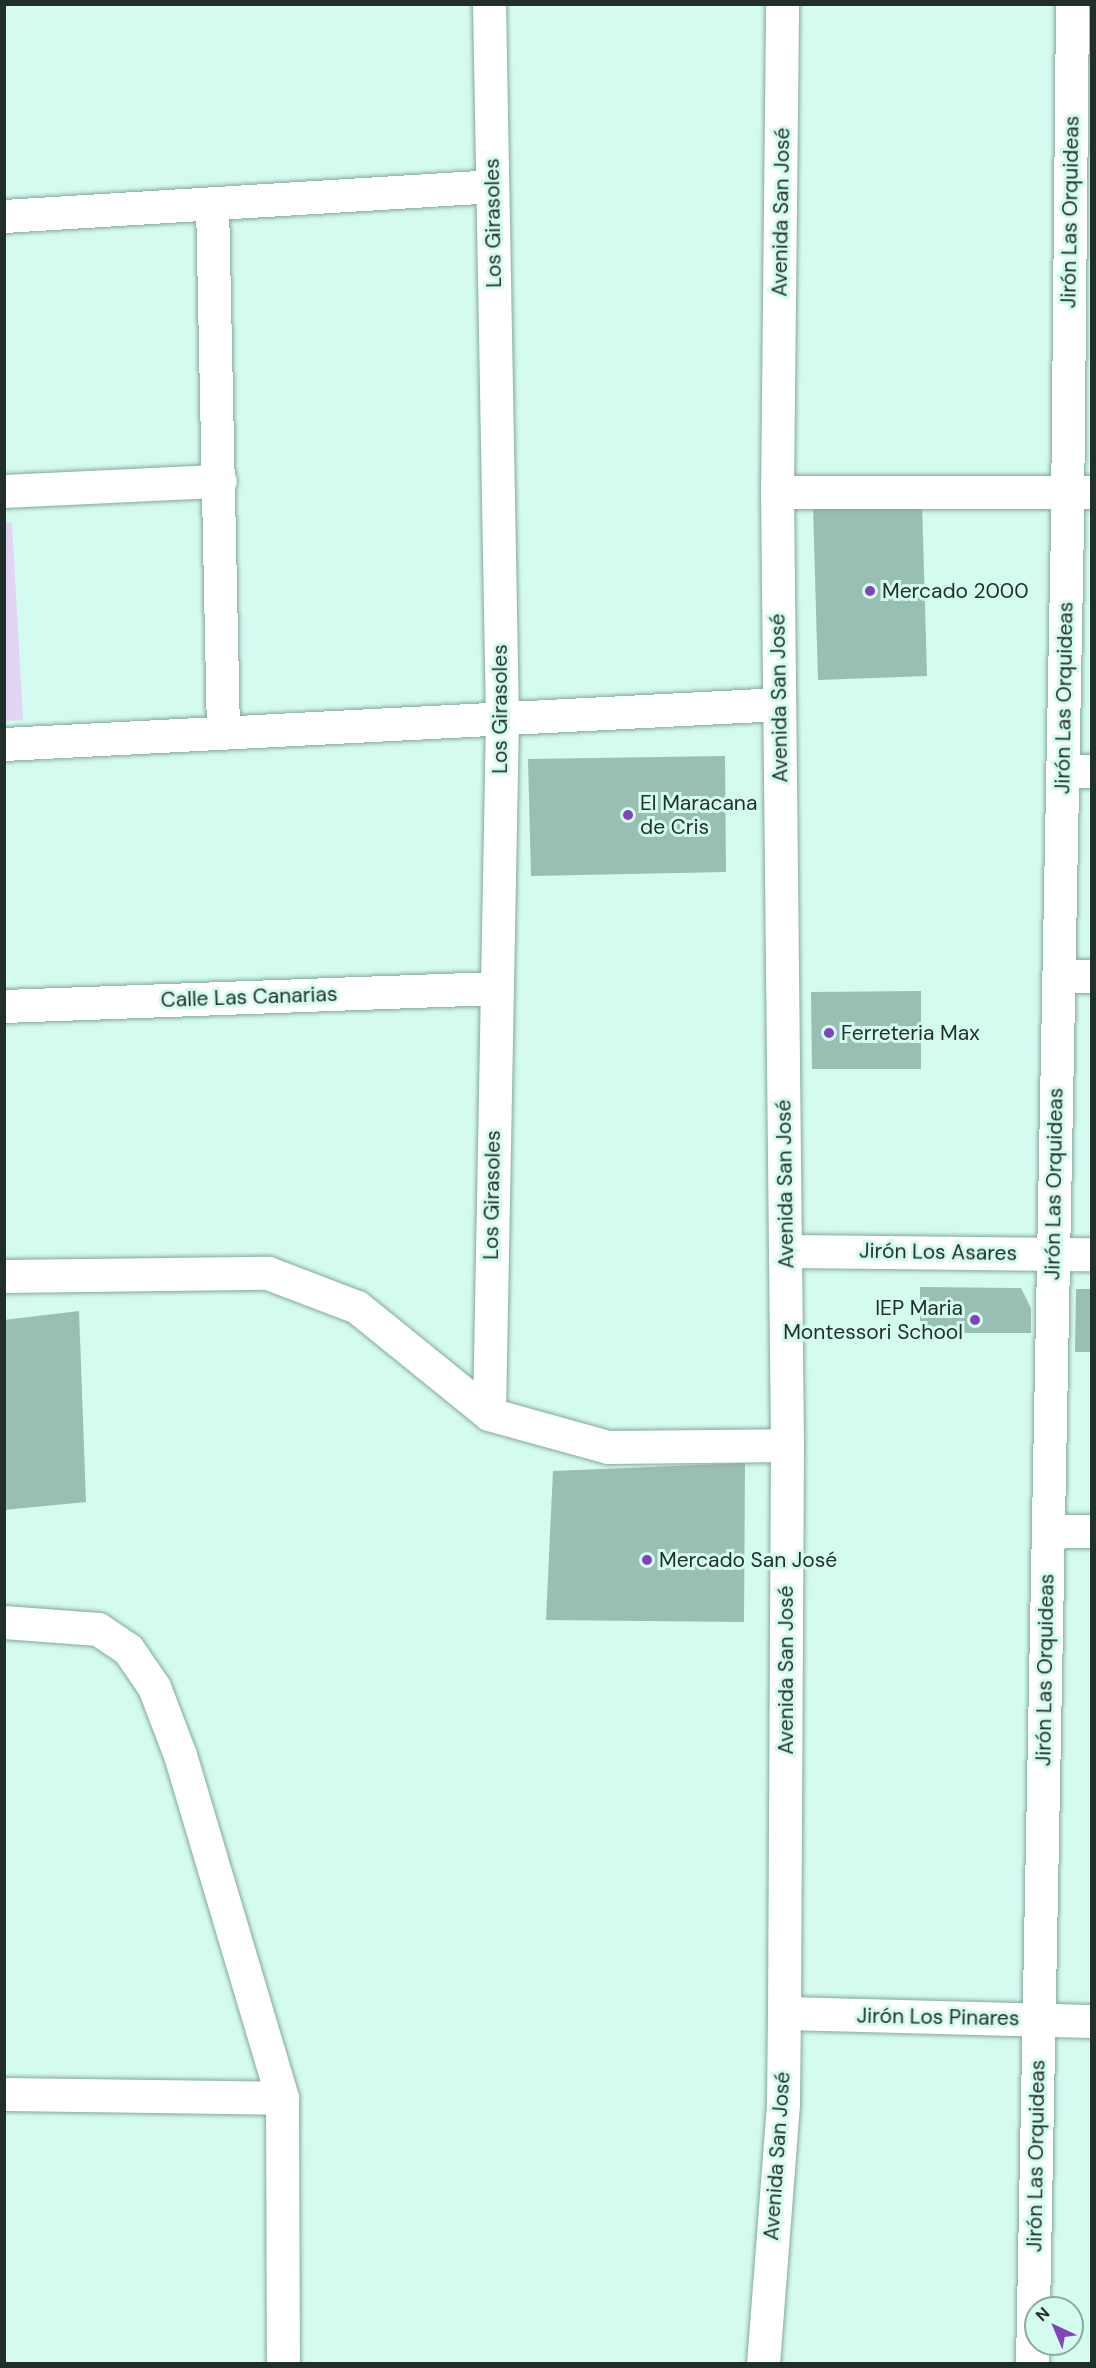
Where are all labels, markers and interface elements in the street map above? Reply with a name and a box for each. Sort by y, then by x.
street label: Jirón Las Orquideas [1056,116,1084,308]
street label: Avenida San José [767,127,795,297]
street label: Los Girasoles [479,158,507,288]
place label: Mercado 2000 [882,578,1029,604]
marker: Mercado 2000 [863,584,877,598]
street label: Jirón Las Orquideas [1050,602,1078,794]
street label: Avenida San José [765,613,793,783]
street label: Los Girasoles [487,644,513,774]
place label: El Maracana de Cris [640,790,757,840]
marker: El Maracana de Cris [621,808,635,822]
street label: Calle Las Canarias [160,981,338,1013]
place label: Ferreteria Max [841,1020,980,1046]
marker: Ferreteria Max [822,1026,836,1040]
street label: Jirón Las Orquideas [1040,1088,1068,1280]
street label: Avenida San José [771,1099,799,1269]
street label: Los Girasoles [478,1130,506,1260]
street label: Jirón Los Asares [859,1238,1017,1266]
place label: IEP Maria Montessori School [783,1295,963,1345]
marker: IEP Maria Montessori School [968,1313,982,1327]
place label: Mercado San José [659,1547,837,1573]
marker: Mercado San José [640,1553,654,1567]
street label: Jirón Las Orquideas [1031,1574,1059,1766]
street label: Avenida San José [773,1585,799,1755]
street label: Jirón Los Pinares [856,2003,1020,2031]
street label: Jirón Las Orquideas [1022,2060,1050,2252]
street label: Avenida San José [759,2071,795,2241]
north arrow [1024,2296,1084,2356]
text: N [1031,2303,1054,2326]

